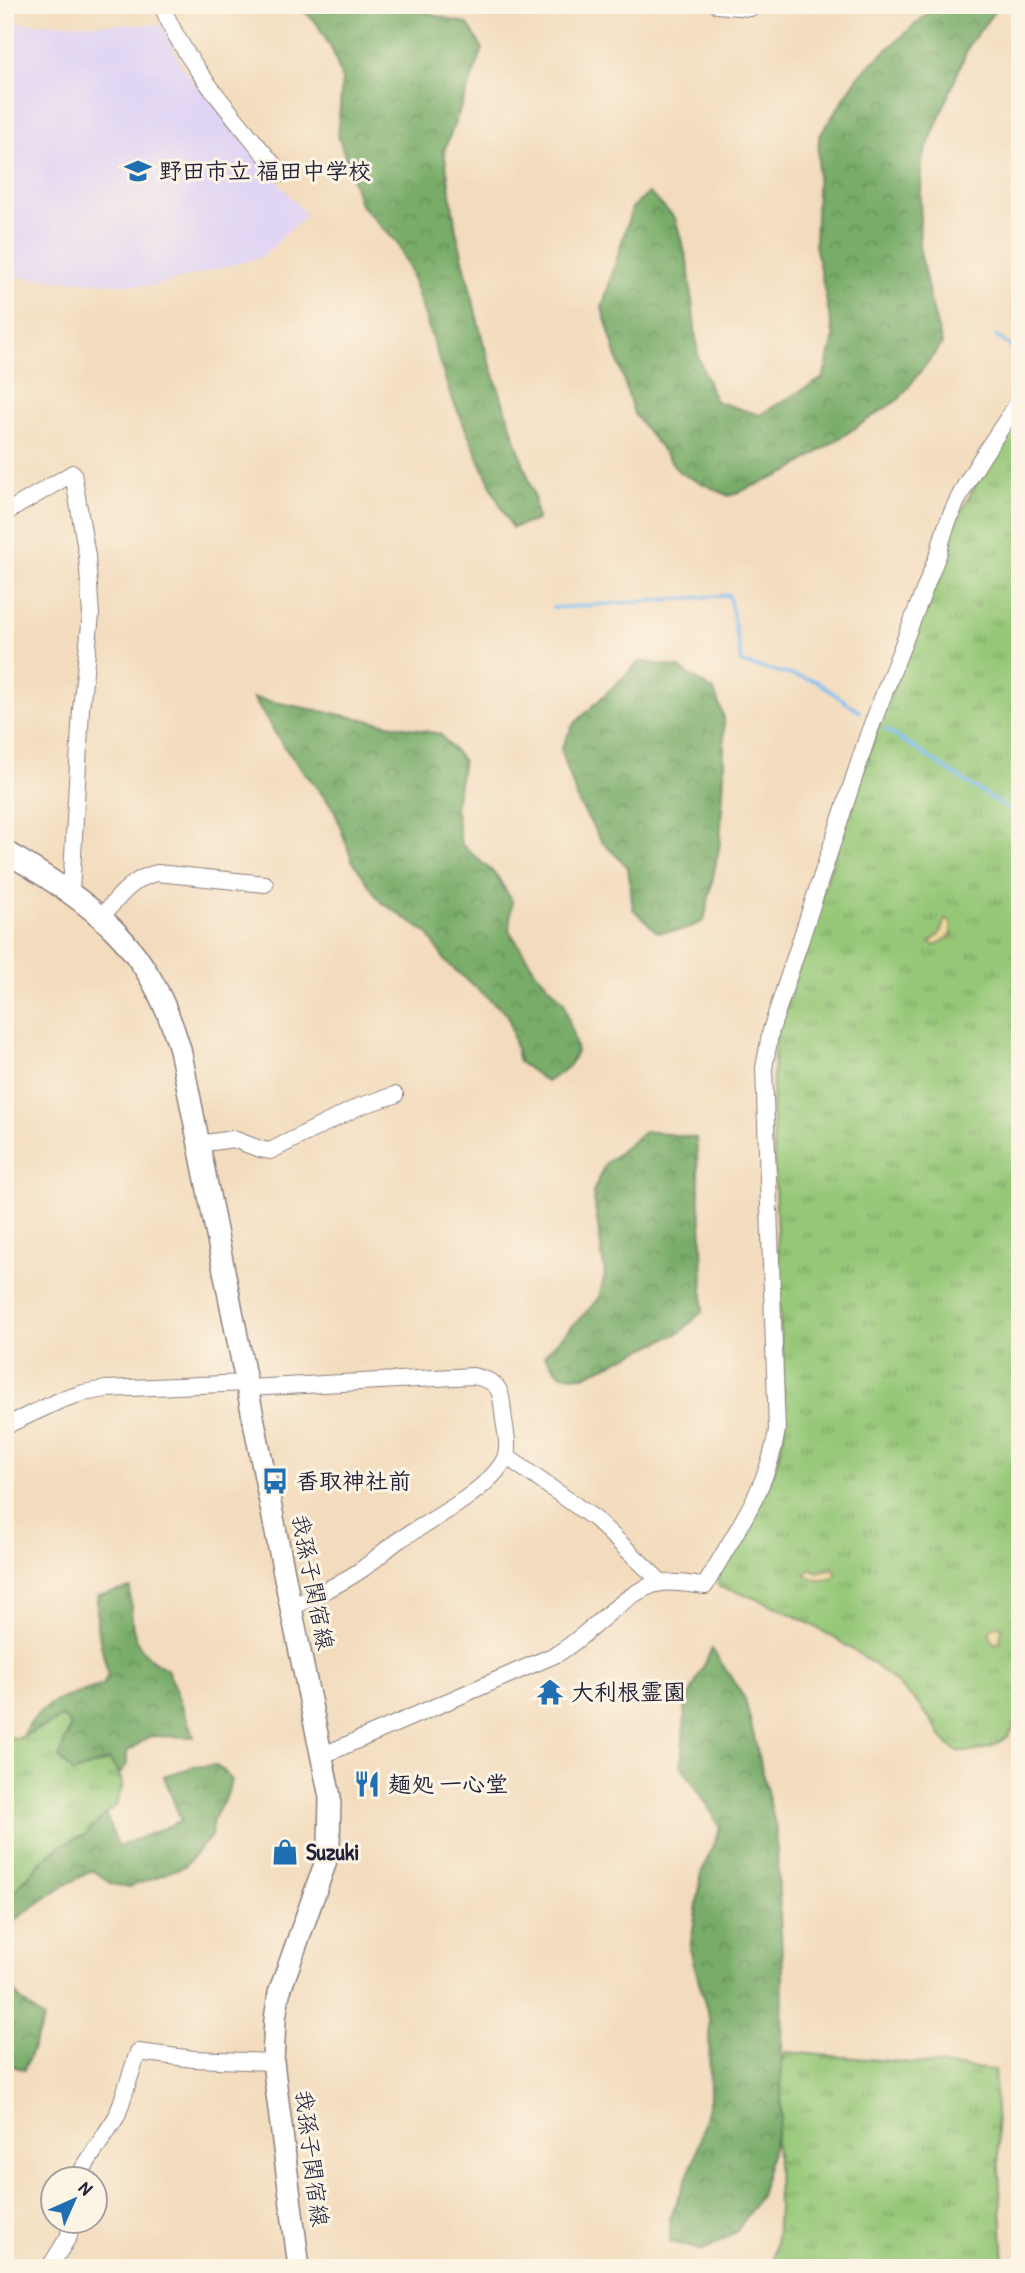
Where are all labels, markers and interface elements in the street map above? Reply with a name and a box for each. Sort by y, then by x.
place label: 野田市立 福田中学校 [159,155,371,186]
school or university icon: 野田市立 福田中学校 [123,156,153,186]
place label: 香取神社前 [296,1465,411,1496]
bus stop icon: 香取神社前 [260,1466,290,1496]
street label: 我孫子関宿線 [285,1511,342,1653]
place label: 大利根霊園 [571,1676,686,1707]
temple icon: 大利根霊園 [535,1677,565,1707]
place label: 麺処 一心堂 [388,1768,508,1799]
restaurant icon: 麺処 一心堂 [352,1769,382,1799]
place label: Suzuki [306,1836,360,1867]
shop icon: Suzuki [270,1837,300,1867]
street label: 我孫子関宿線 [289,2088,336,2228]
north arrow [38,2164,108,2234]
text: N [73,2175,99,2201]

